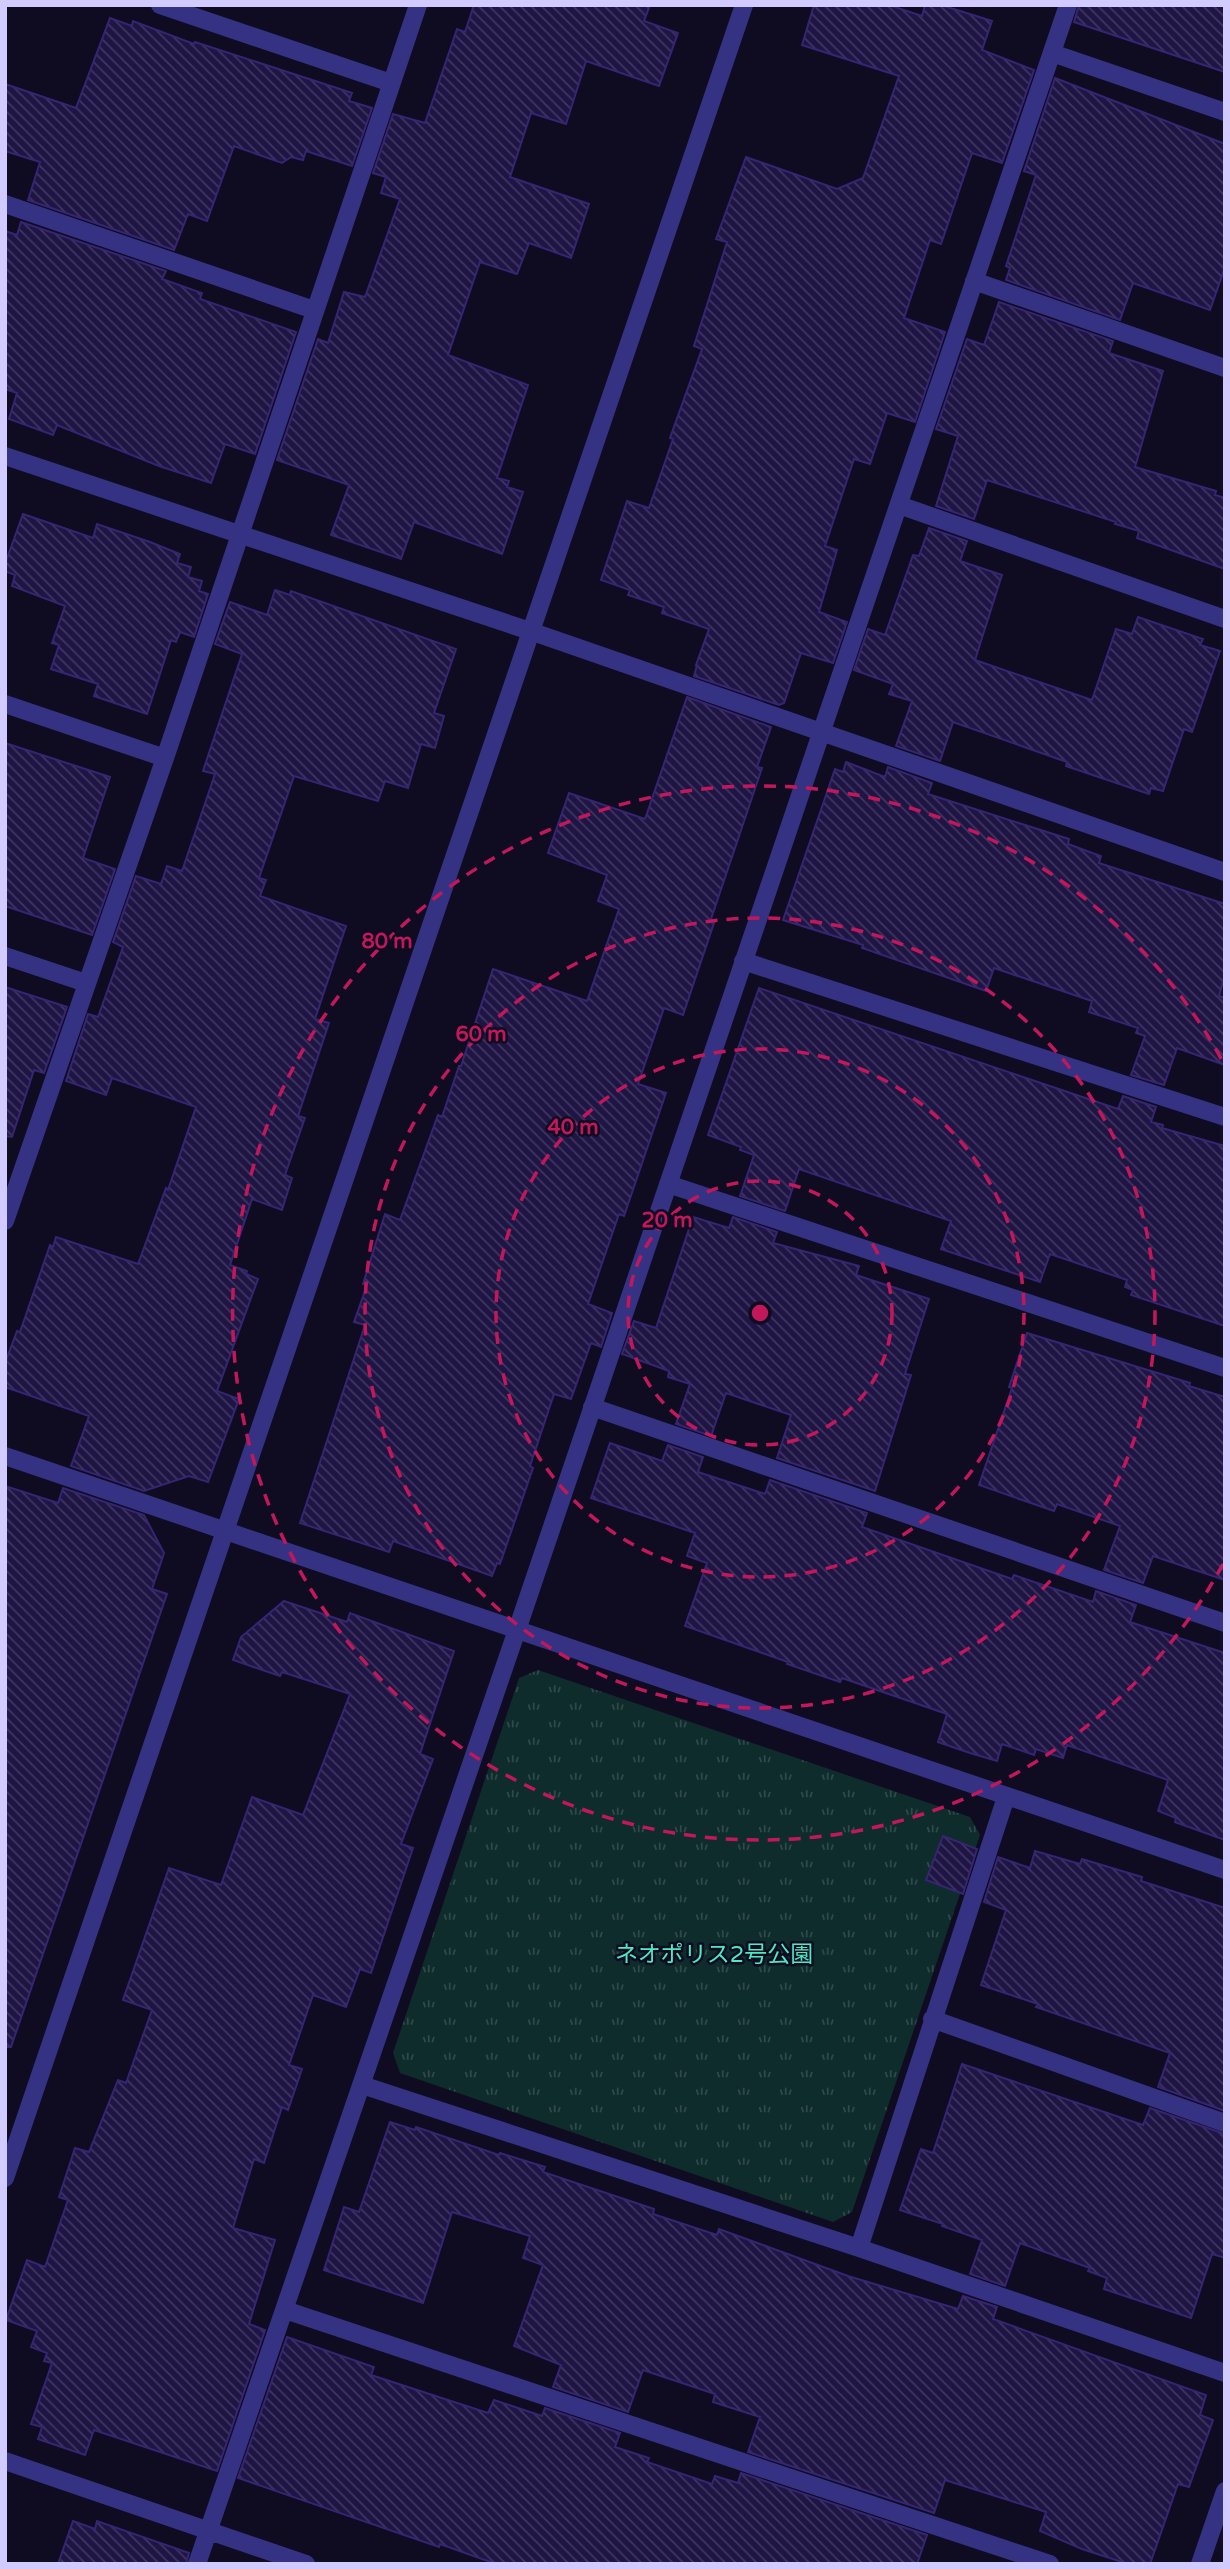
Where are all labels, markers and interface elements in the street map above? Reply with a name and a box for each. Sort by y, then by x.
text: 80 m [361,929,413,954]
text: 60 m [455,1022,507,1047]
text: 40 m [547,1115,599,1140]
text: 20 m [641,1208,693,1233]
centre of rings [748,1301,772,1325]
park label: ネオポリス2号公園 [615,1941,813,1969]

